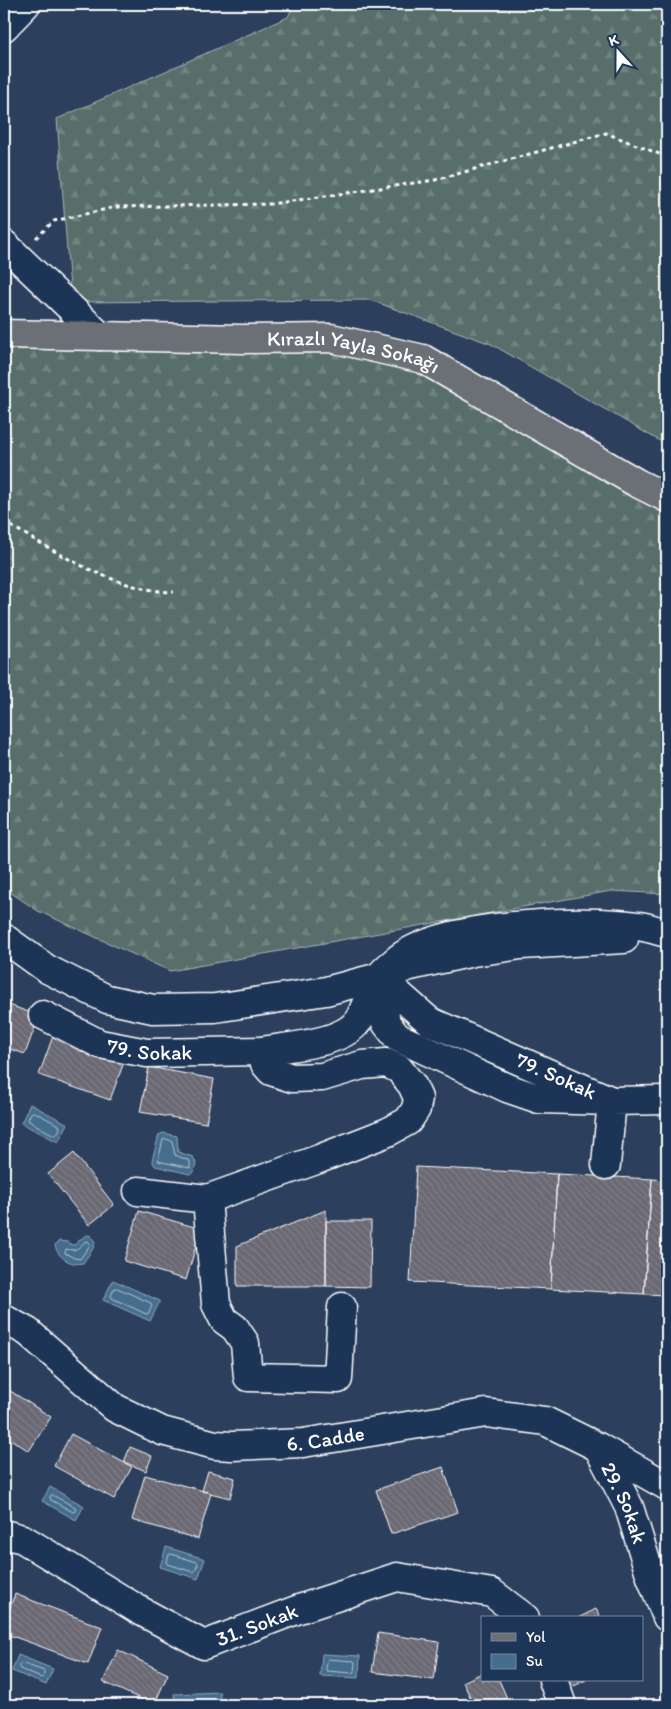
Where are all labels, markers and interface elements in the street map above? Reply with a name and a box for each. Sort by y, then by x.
north arrow [594,28,644,78]
text: K [606,30,622,50]
street label: Kırazlı Yayla Sokağı [267,325,445,378]
street label: 79. Sokak [105,1033,193,1065]
street label: 79. Sokak [512,1047,601,1105]
street label: 6. Cadde [286,1420,366,1456]
street label: 29. Sokak [596,1458,653,1547]
street label: 31. Sokak [212,1598,301,1651]
legend [481,1616,644,1682]
text: Yol [526,1628,546,1646]
text: Su [526,1652,543,1670]

